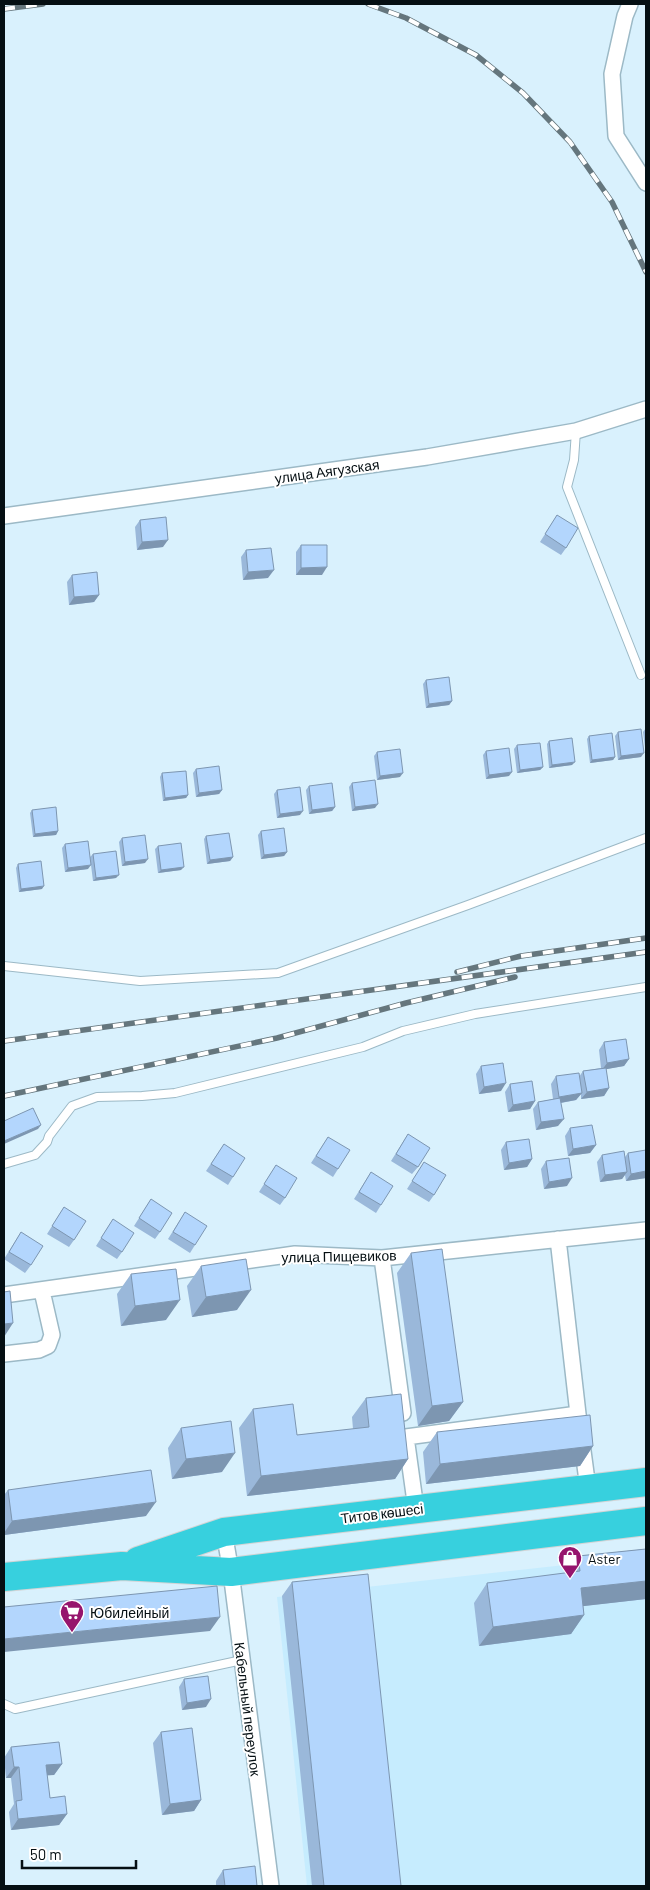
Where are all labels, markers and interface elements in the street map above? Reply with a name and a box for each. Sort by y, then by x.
street label: улица Аягузская [274,455,380,487]
street label: улица Пищевиков [281,1246,397,1266]
street label: Титов көшесі [340,1500,424,1526]
shop icon: Aster [557,1545,583,1579]
place label: Aster [588,1550,621,1567]
supermarket icon: Юбилейный [59,1599,85,1633]
place label: Юбилейный [90,1604,169,1621]
street label: Кабельный переулок [231,1641,265,1778]
scale bar [22,1838,136,1870]
text: 50 m [30,1845,62,1863]

